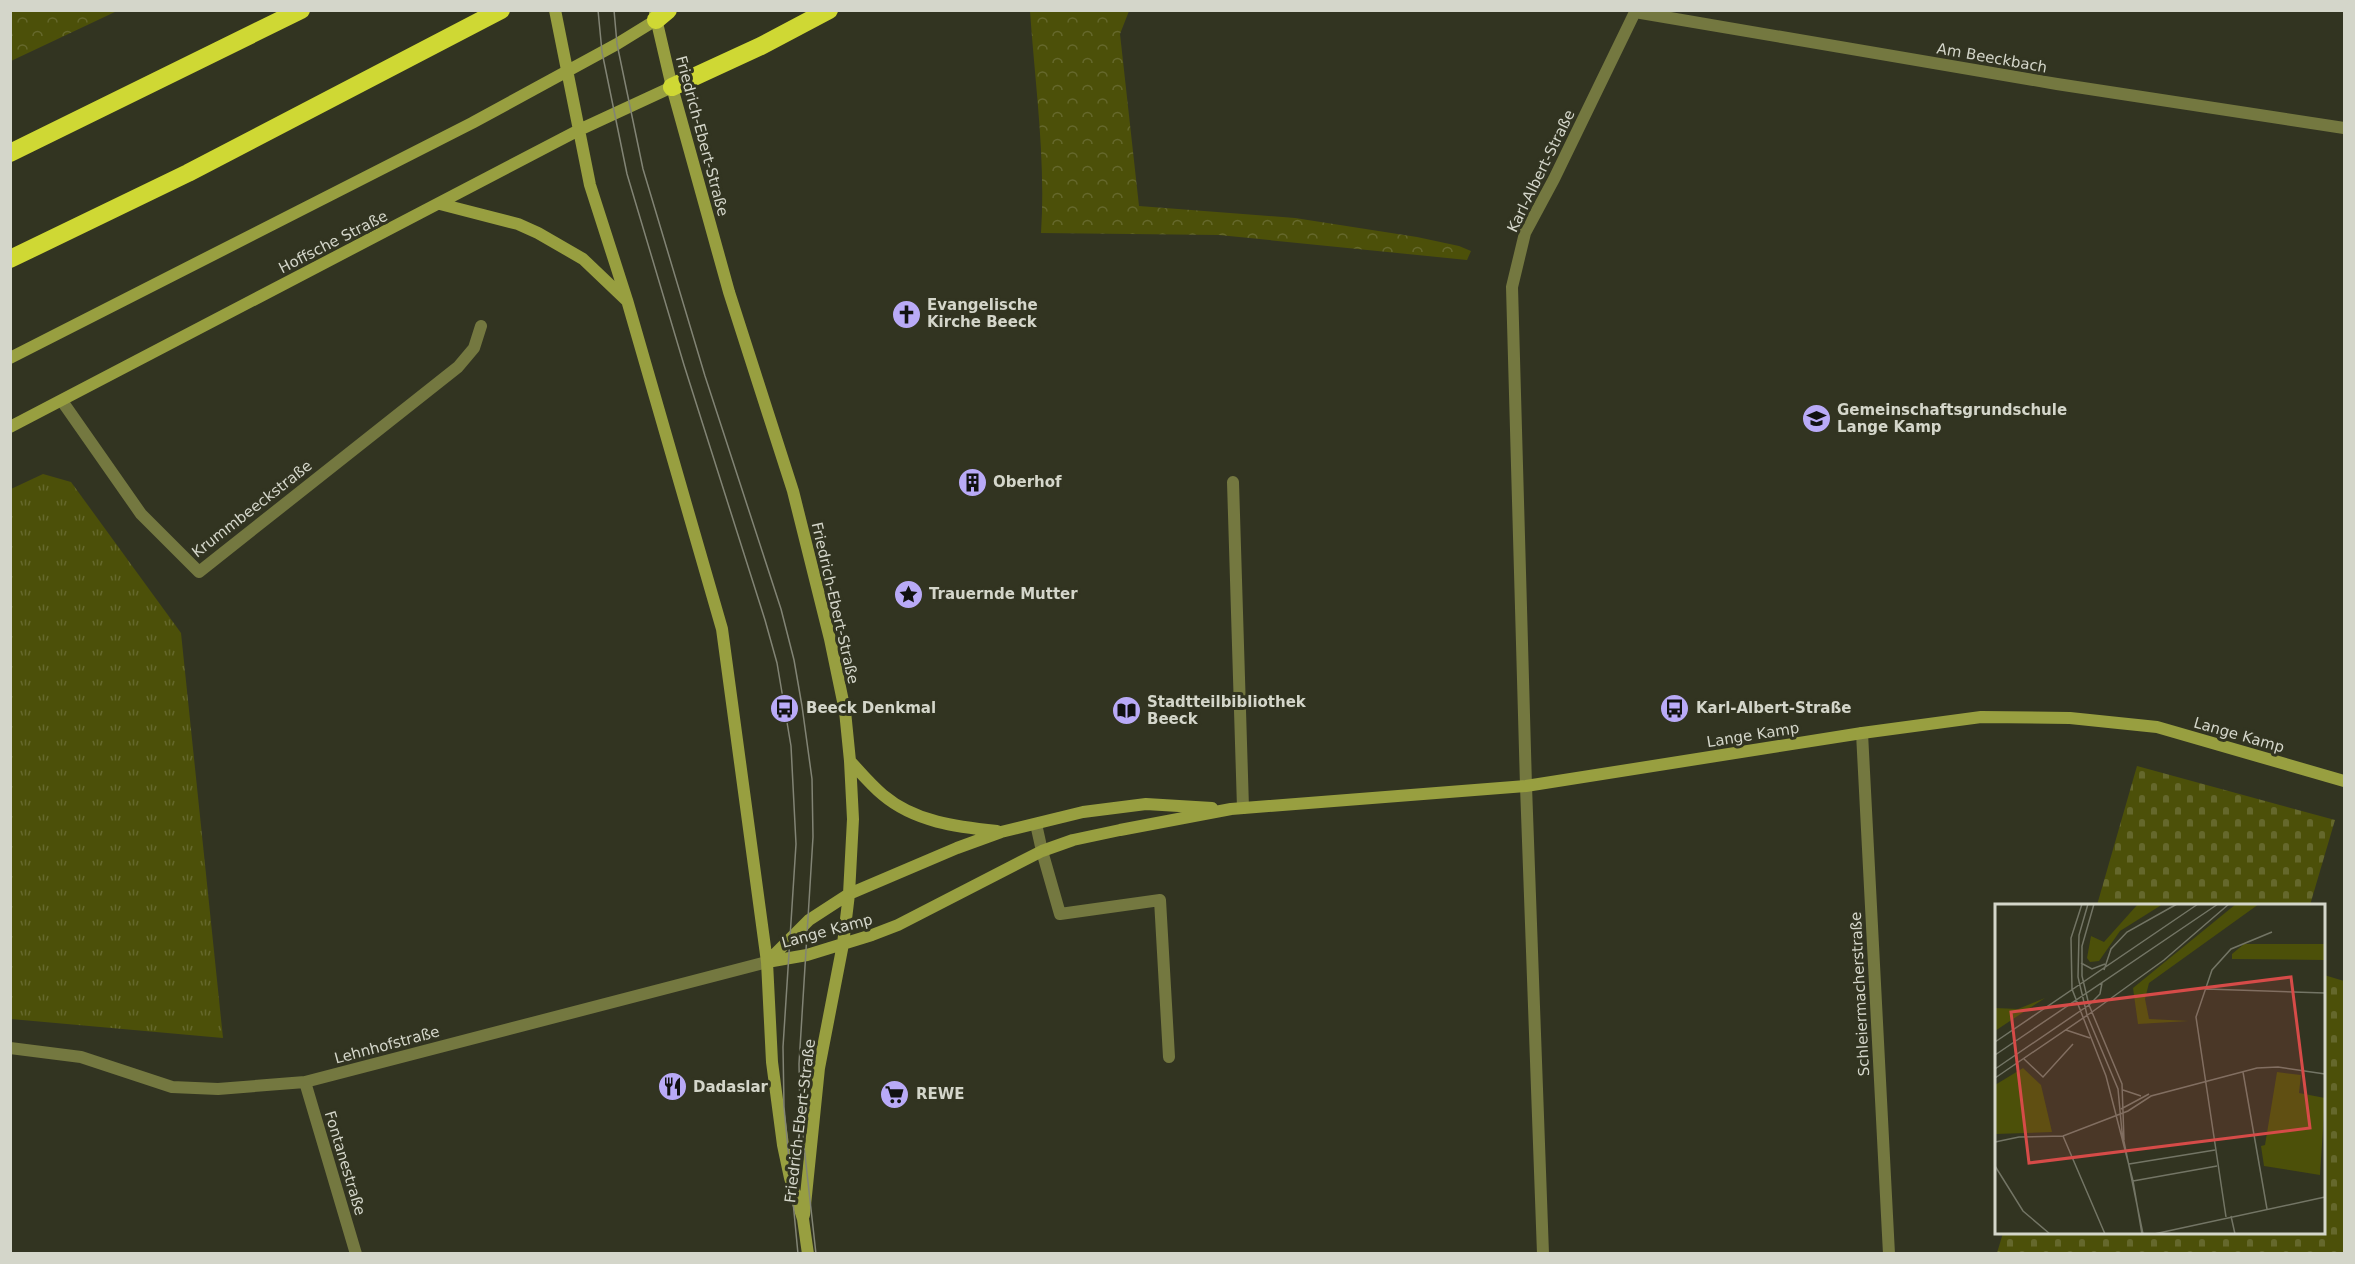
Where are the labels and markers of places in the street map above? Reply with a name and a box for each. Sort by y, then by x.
place label: Evangelische Kirche Beeck [927,296,1038,331]
church icon: Evangelische Kirche Beeck [890,298,922,330]
place label: Gemeinschaftsgrundschule Lange Kamp [1837,401,2067,436]
school or university icon: Gemeinschaftsgrundschule Lange Kamp [1800,403,1832,435]
building icon: Oberhof [956,466,988,498]
place label: Oberhof [993,473,1062,491]
place icon: Trauernde Mutter [892,578,924,610]
place label: Trauernde Mutter [929,585,1078,603]
bus stop icon: Beeck Denkmal [769,692,801,724]
bus stop icon: Karl-Albert-Straße [1659,692,1691,724]
place label: Stadtteilbibliothek Beeck [1147,693,1307,728]
library icon: Stadtteilbibliothek Beeck [1110,695,1142,727]
place label: Beeck Denkmal [806,699,936,717]
place label: Karl-Albert-Straße [1696,699,1851,717]
restaurant icon: Dadaslar [656,1071,688,1103]
place label: Dadaslar [693,1078,769,1096]
supermarket icon: REWE [879,1078,911,1110]
place label: REWE [916,1085,965,1103]

